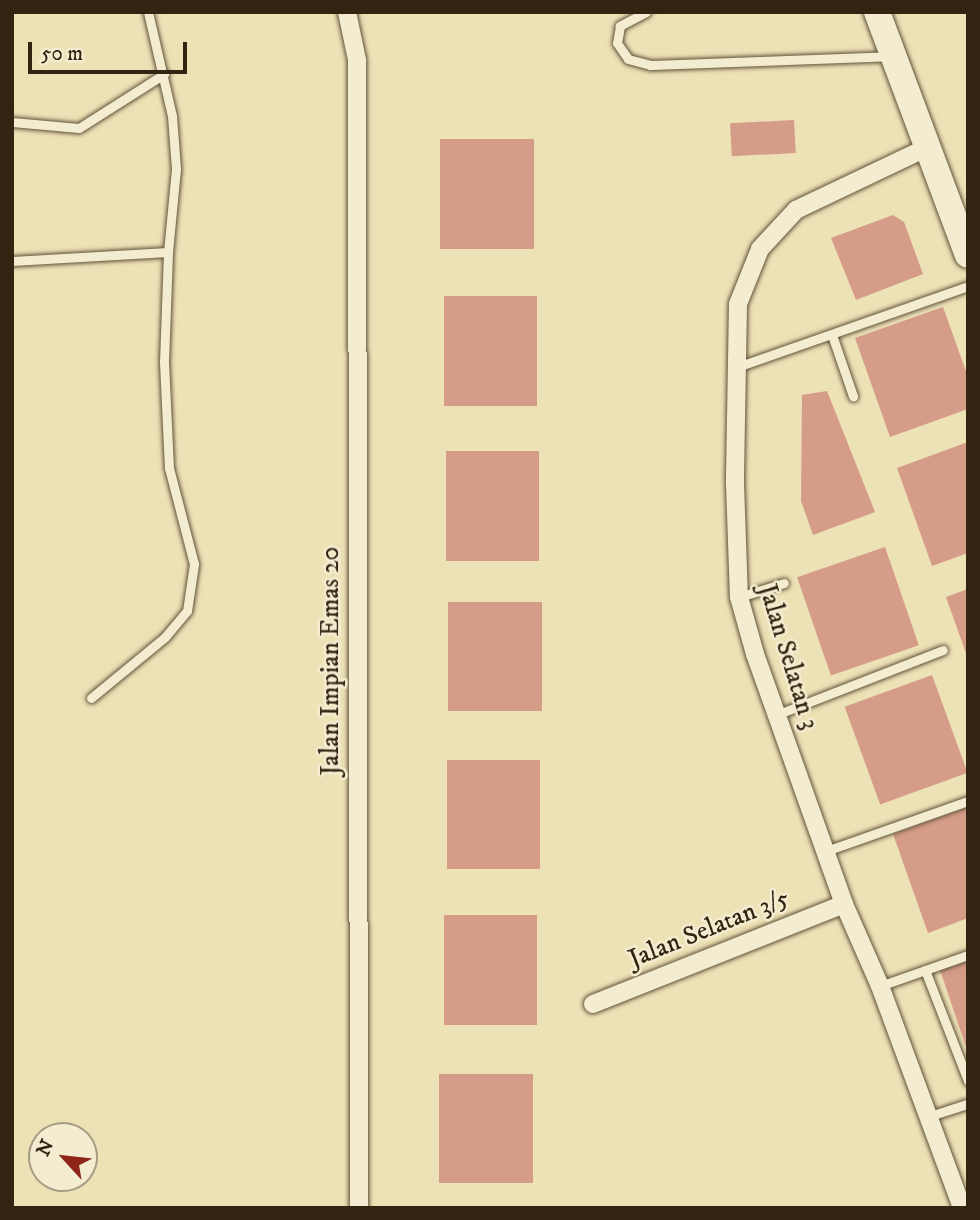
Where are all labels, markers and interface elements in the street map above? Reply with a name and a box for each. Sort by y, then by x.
scale bar [32,28,191,72]
text: 50 m [41,41,83,67]
street label: Jalan Impian Emas 20 [315,546,347,776]
street label: Jalan Selatan 3 [751,581,825,733]
street label: Jalan Selatan 3/5 [624,883,794,975]
north arrow [28,1122,98,1192]
text: N [32,1136,59,1160]

